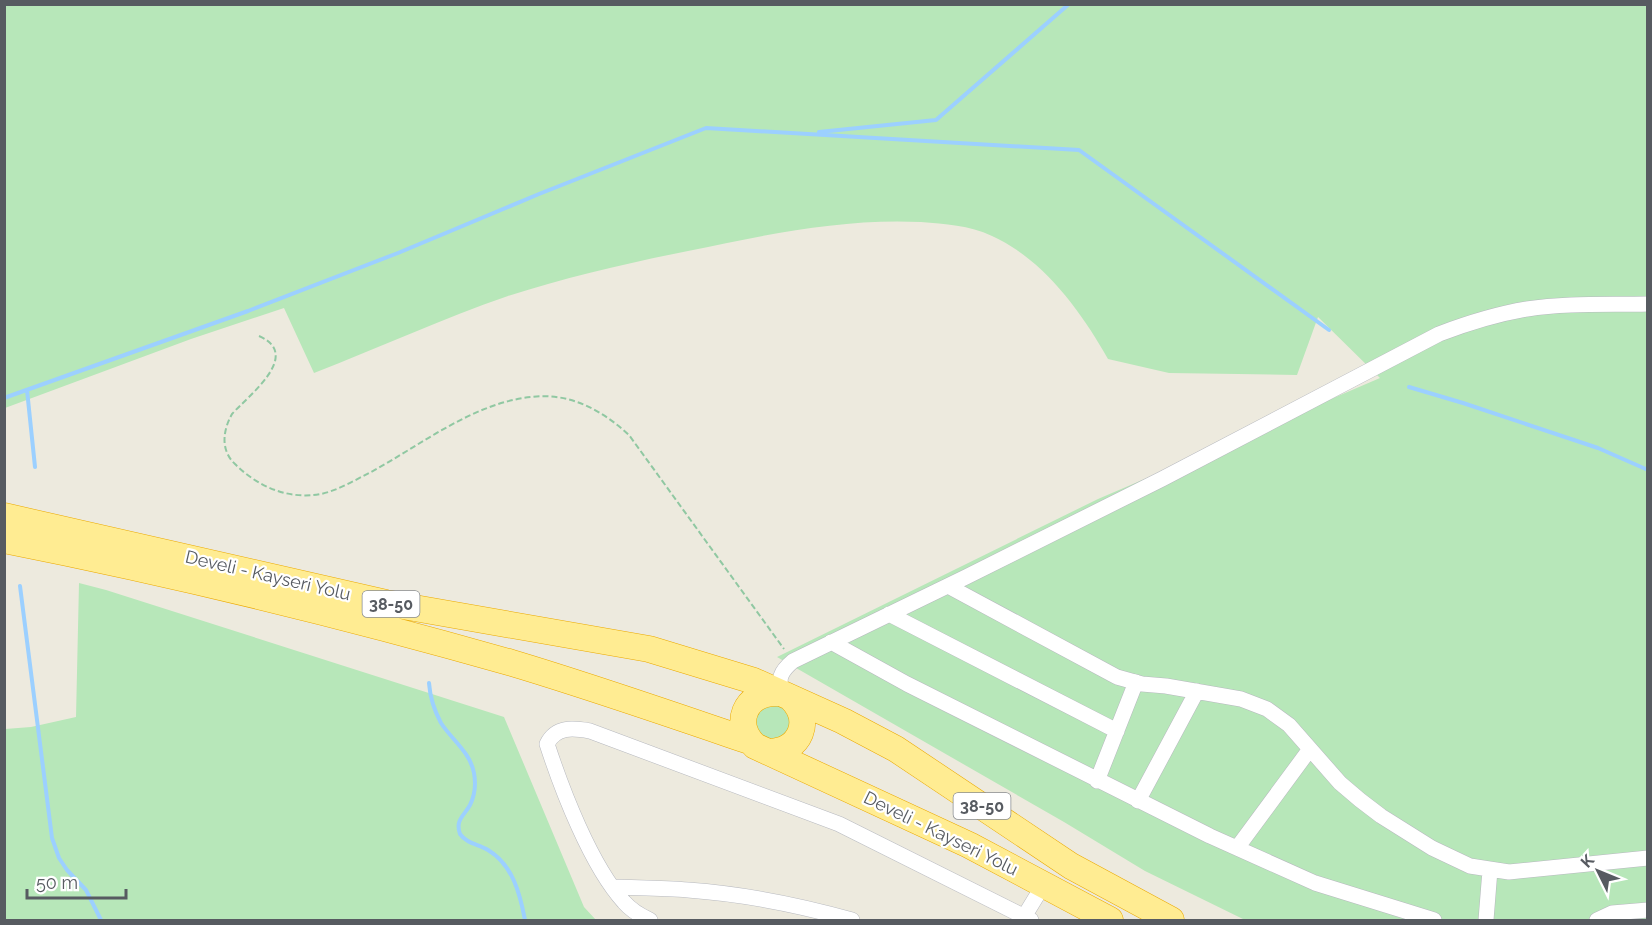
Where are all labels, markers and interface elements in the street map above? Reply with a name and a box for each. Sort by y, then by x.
street label: Develi - Kayseri Yolu [183,546,353,604]
road number: 38-50 [362,591,420,617]
street label: Develi - Kayseri Yolu [860,787,1022,879]
road number: 38-50 [954,793,1010,819]
north arrow [1568,841,1628,901]
text: K [1577,851,1598,872]
scale bar [27,862,126,900]
text: 50 m [36,872,78,893]

